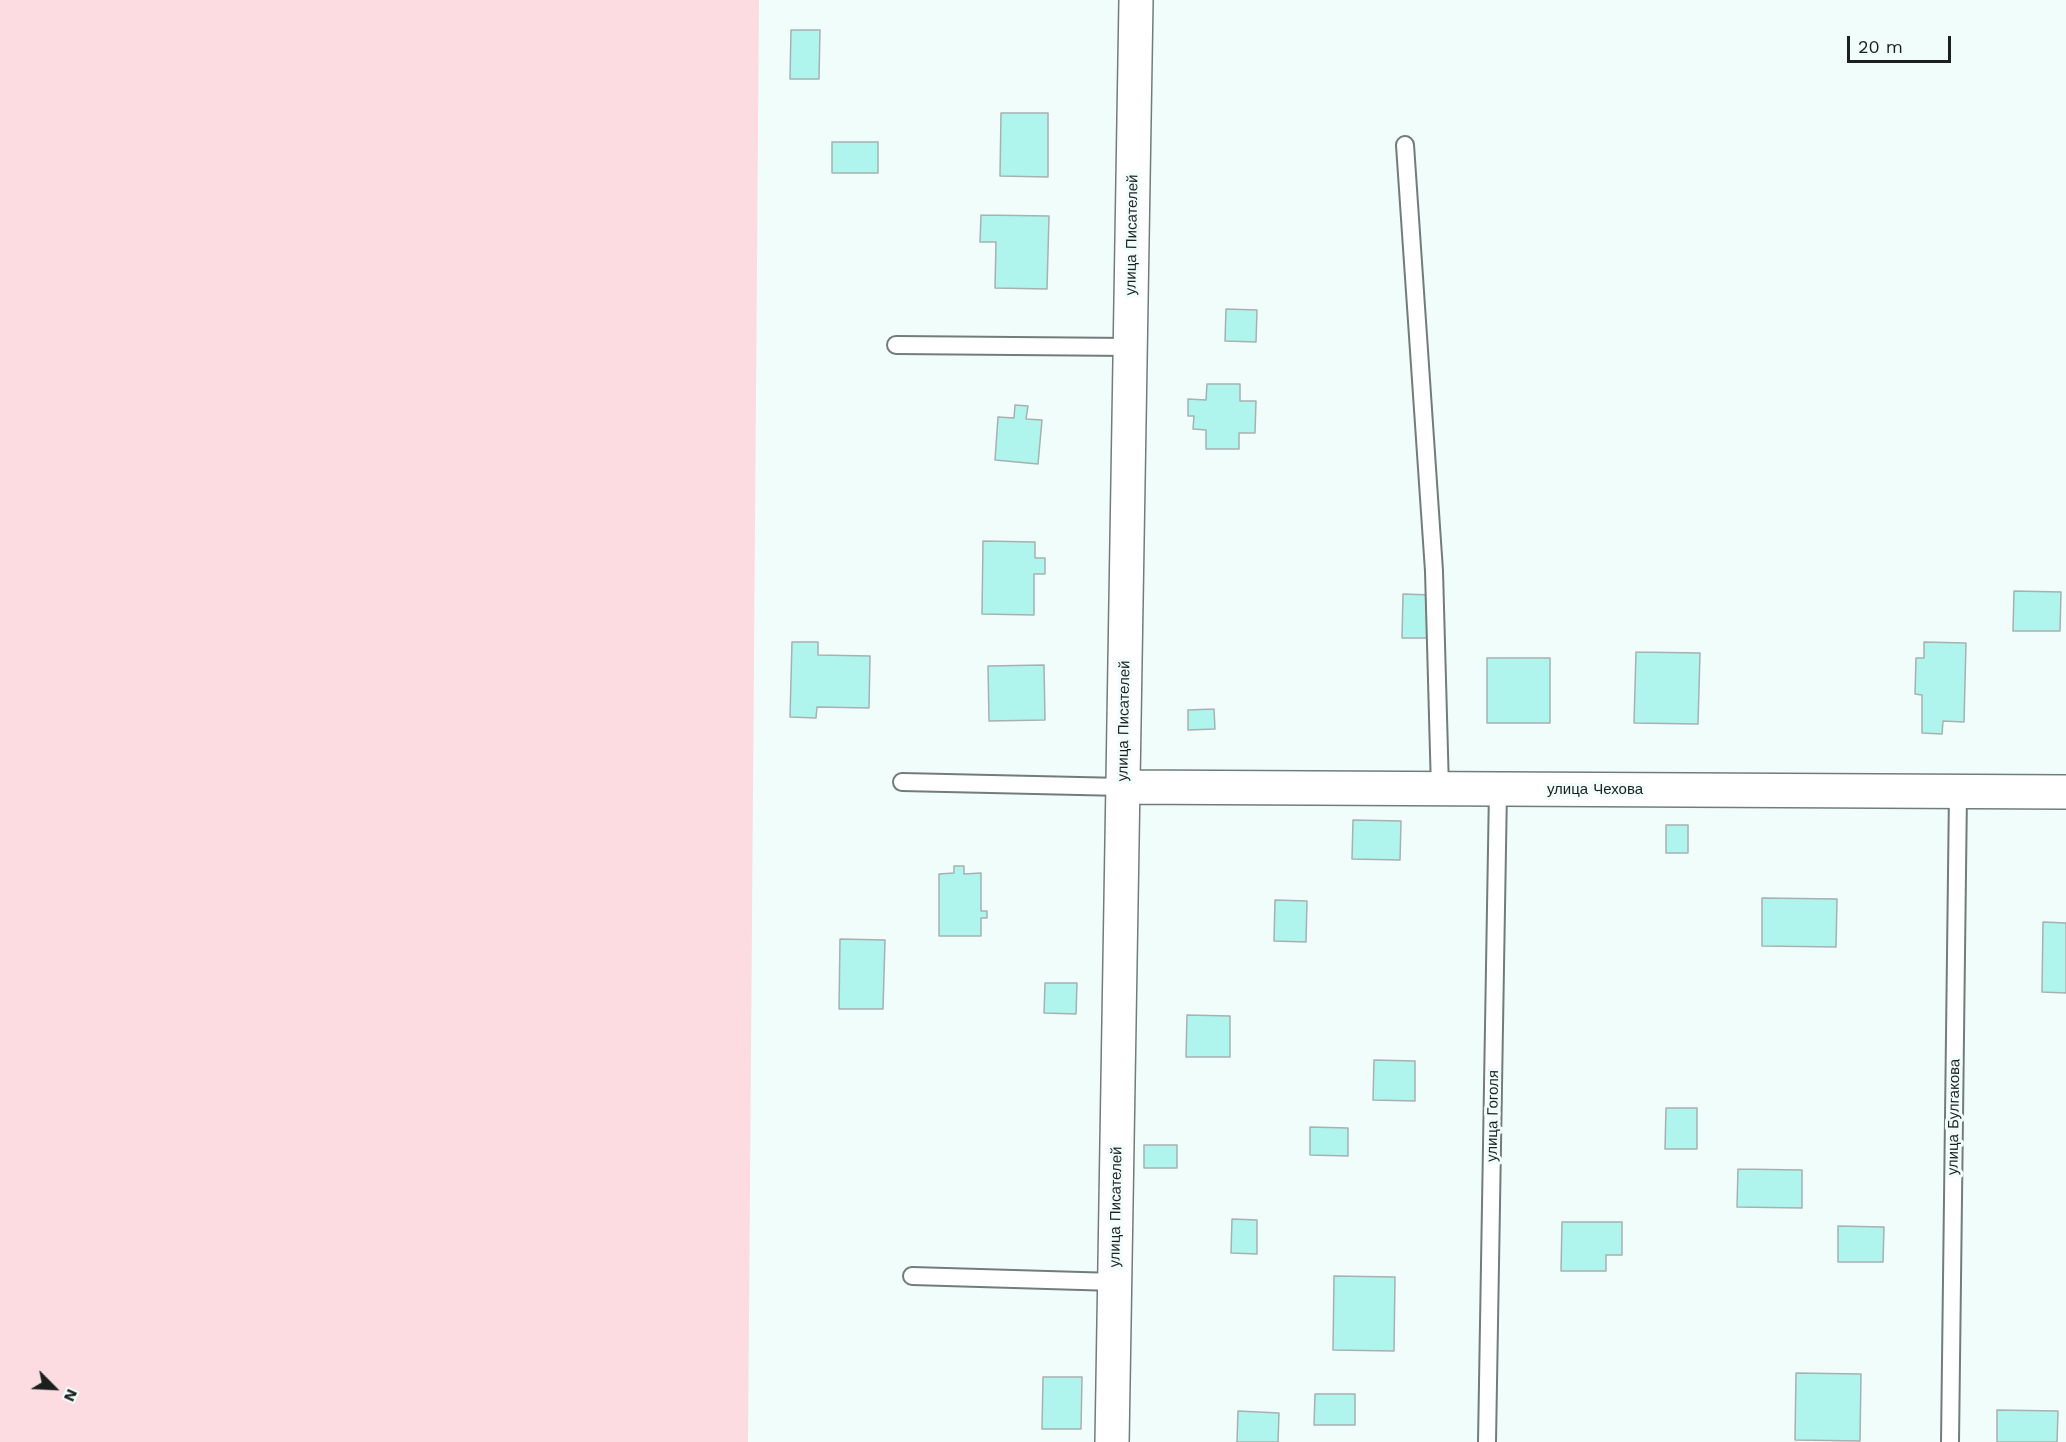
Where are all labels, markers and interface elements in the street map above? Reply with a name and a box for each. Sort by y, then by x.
scale bar [1850,24,1954,62]
text: 20 m [1858,36,1903,57]
street label: улица Писателей [1122,174,1142,296]
street label: улица Писателей [1114,660,1134,782]
street label: улица Чехова [1547,781,1643,799]
street label: улица Булгакова [1944,1059,1964,1175]
street label: улица Гоголя [1483,1070,1503,1162]
street label: улица Писателей [1106,1146,1126,1268]
north arrow [24,1358,84,1418]
text: N [60,1386,82,1405]

